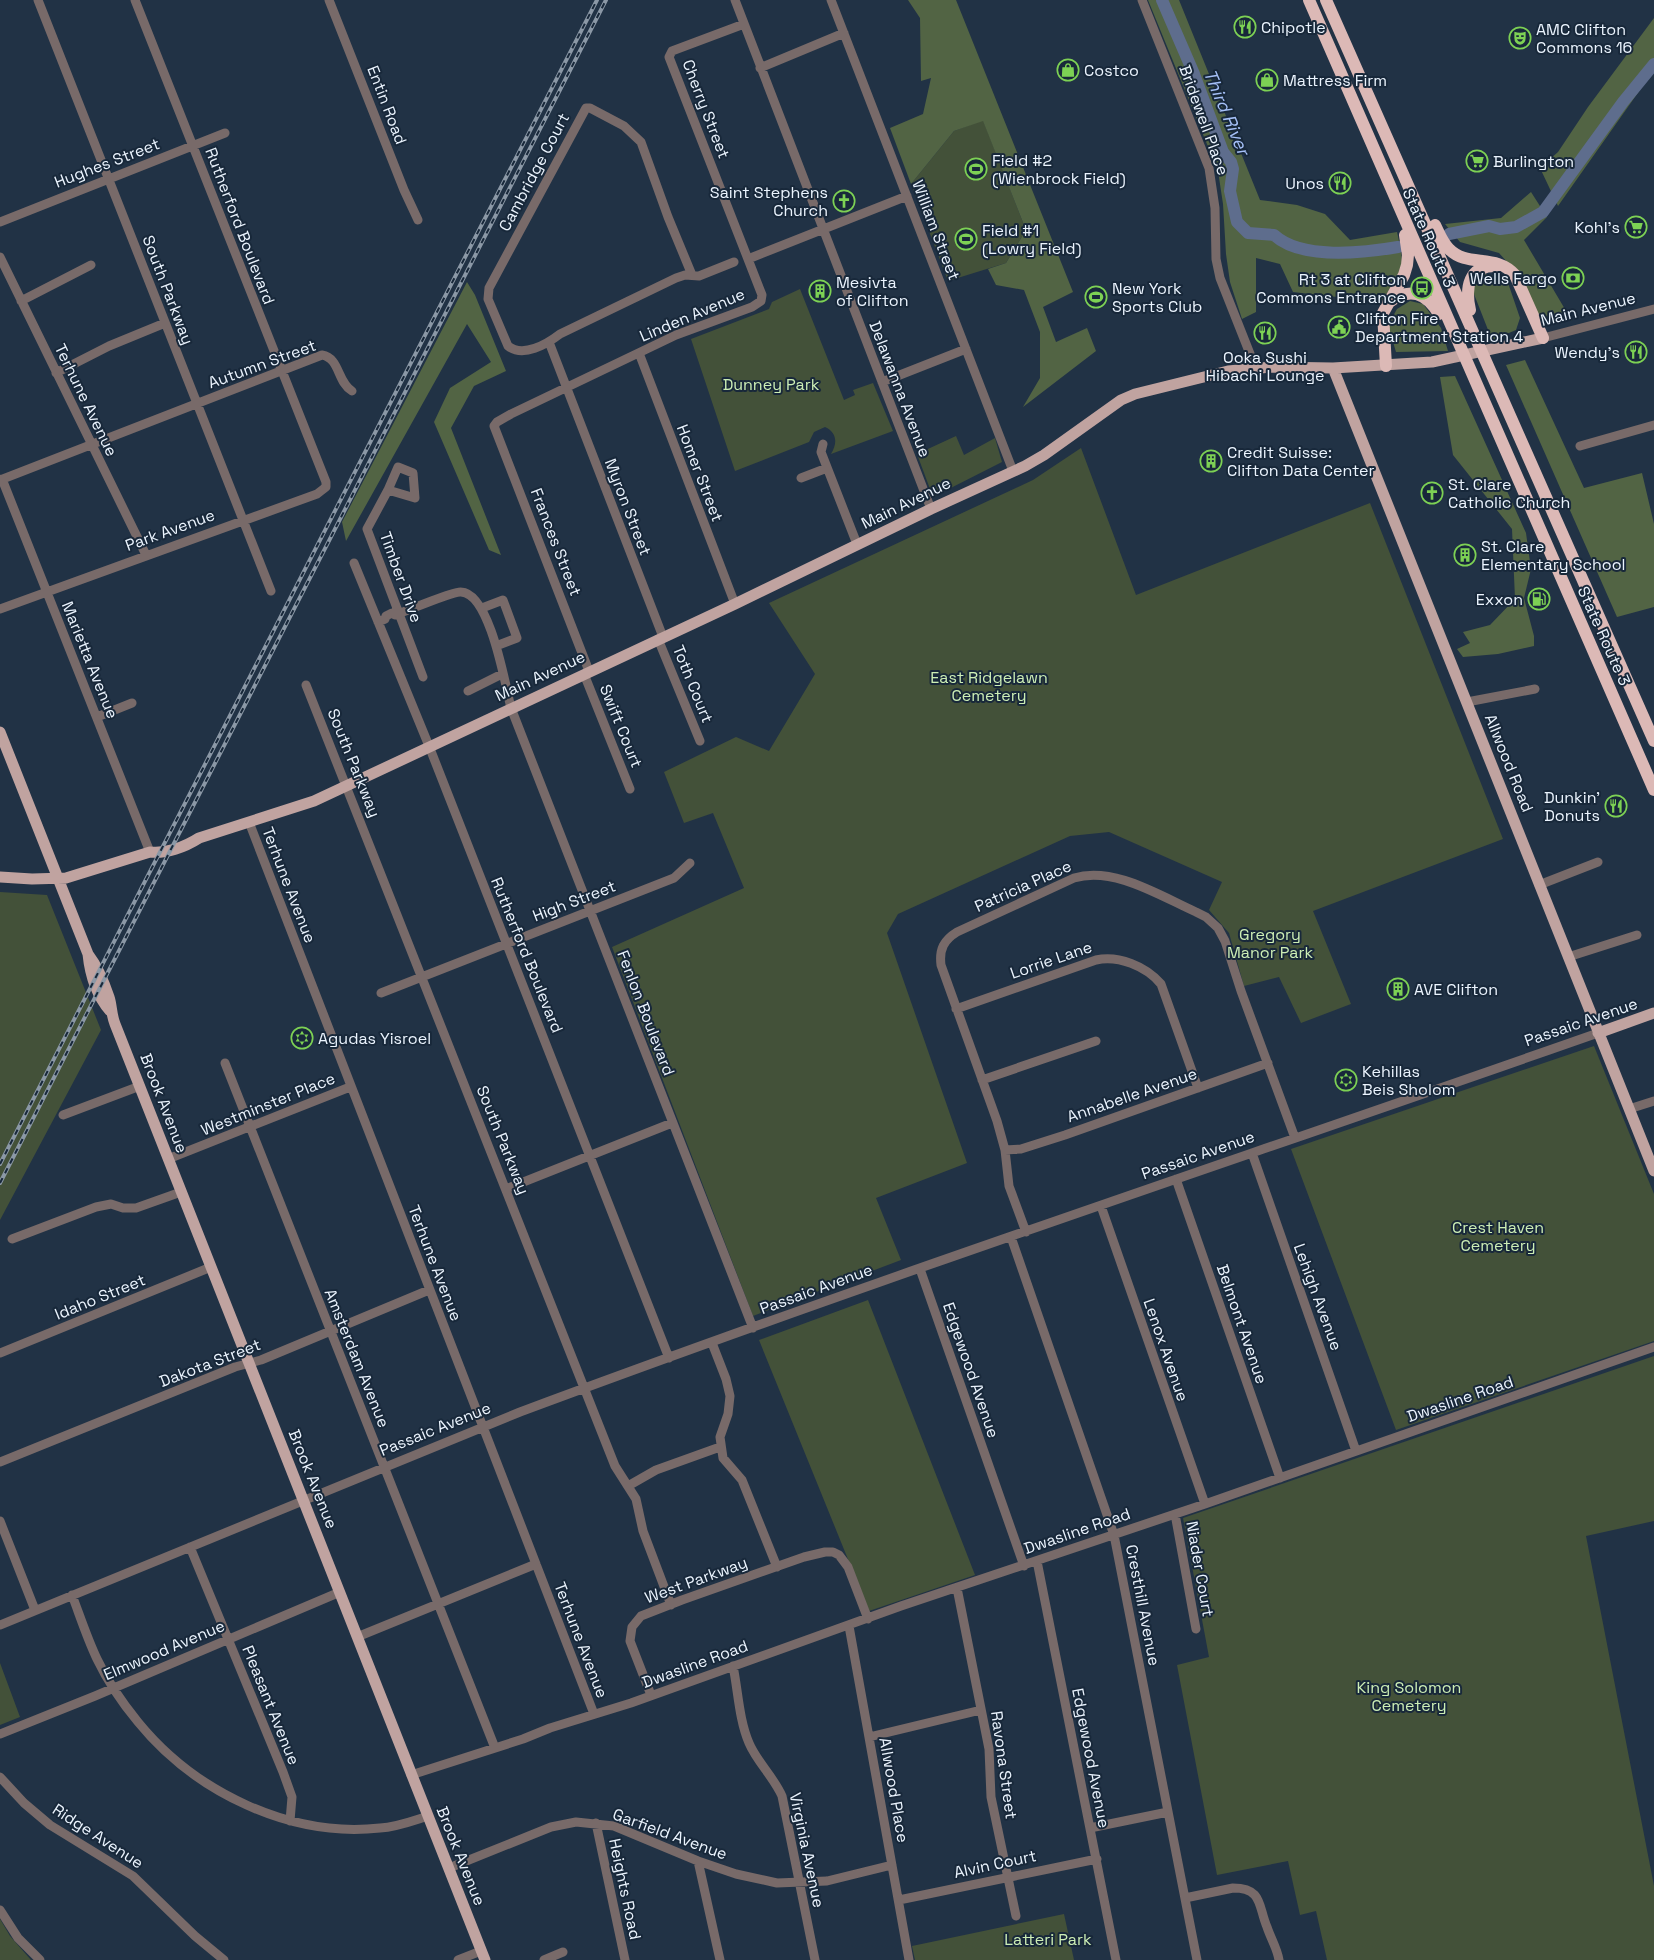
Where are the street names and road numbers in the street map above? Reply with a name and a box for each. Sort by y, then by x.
street label: Cherry Street [677,56,735,162]
street label: Entin Road [362,62,412,148]
street label: Bridewell Place [1174,62,1234,178]
street label: Cambridge Court [494,109,574,235]
street label: Hughes Street [51,133,163,193]
street label: Rutherford Boulevard [200,145,280,307]
street label: William Street [907,177,965,283]
street label: State Route 3 [1398,185,1460,291]
street label: South Parkway [137,232,199,348]
street label: Linden Avenue [636,283,748,347]
street label: Main Avenue [1538,287,1638,331]
street label: Delawanna Avenue [864,318,936,460]
street label: Autumn Street [205,335,319,393]
street label: Terhune Avenue [50,340,122,460]
street label: Homer Street [672,421,728,525]
street label: Myron Street [600,456,656,558]
street label: Main Avenue [858,472,954,534]
street label: Frances Street [526,485,586,599]
street label: Park Avenue [122,504,218,556]
street label: Timber Drive [375,529,427,625]
street label: State Route 3 [1573,583,1635,689]
street label: Marietta Avenue [57,598,123,722]
street label: Toth Court [668,642,718,726]
street label: Main Avenue [492,646,588,706]
street label: Swift Court [595,681,647,771]
street label: South Parkway [323,706,385,820]
street label: Allwood Road [1480,711,1538,815]
street label: Terhune Avenue [257,824,321,946]
street label: Patricia Place [971,855,1075,917]
street label: Rutherford Boulevard [486,874,568,1036]
street label: High Street [529,876,619,926]
street label: Lorrie Lane [1007,936,1095,984]
street label: Fenlon Boulevard [612,947,680,1079]
street label: Passaic Avenue [1522,993,1640,1051]
street label: Brook Avenue [135,1050,193,1156]
street label: Annabelle Avenue [1064,1063,1200,1127]
street label: Westminster Place [198,1068,338,1140]
street label: South Parkway [472,1083,534,1197]
street label: Passaic Avenue [1139,1126,1257,1184]
street label: Terhune Avenue [403,1202,467,1324]
street label: Lehigh Avenue [1289,1241,1347,1353]
street label: Passaic Avenue [757,1259,875,1319]
street label: Belmont Avenue [1212,1262,1272,1386]
street label: Idaho Street [52,1269,148,1325]
street label: Amsterdam Avenue [320,1285,394,1431]
street label: Lenox Avenue [1139,1296,1193,1404]
street label: Edgewood Avenue [938,1299,1004,1441]
street label: Dakota Street [156,1334,264,1392]
street label: Dwasline Road [1404,1371,1516,1427]
street label: Passaic Avenue [376,1397,494,1461]
street label: Brook Avenue [284,1426,342,1532]
street label: Dwasline Road [1021,1503,1133,1559]
street label: Niader Court [1181,1520,1219,1618]
street label: Cresthill Avenue [1121,1543,1165,1667]
street label: West Parkway [642,1552,750,1608]
street label: Terhune Avenue [549,1579,613,1701]
street label: Elmwood Avenue [100,1615,228,1685]
street label: Dwasline Road [639,1635,751,1693]
street label: Pleasant Avenue [237,1642,305,1768]
street label: Edgewood Avenue [1067,1686,1115,1830]
street label: Ravona Street [986,1710,1022,1820]
street label: Allwood Place [874,1736,914,1844]
street label: Virginia Avenue [785,1791,829,1909]
street label: Ridge Avenue [48,1799,148,1873]
street label: Brook Avenue [432,1803,490,1909]
street label: Garfield Avenue [610,1804,730,1864]
street label: Heights Road [604,1836,646,1942]
street label: Alvin Court [952,1845,1038,1883]

